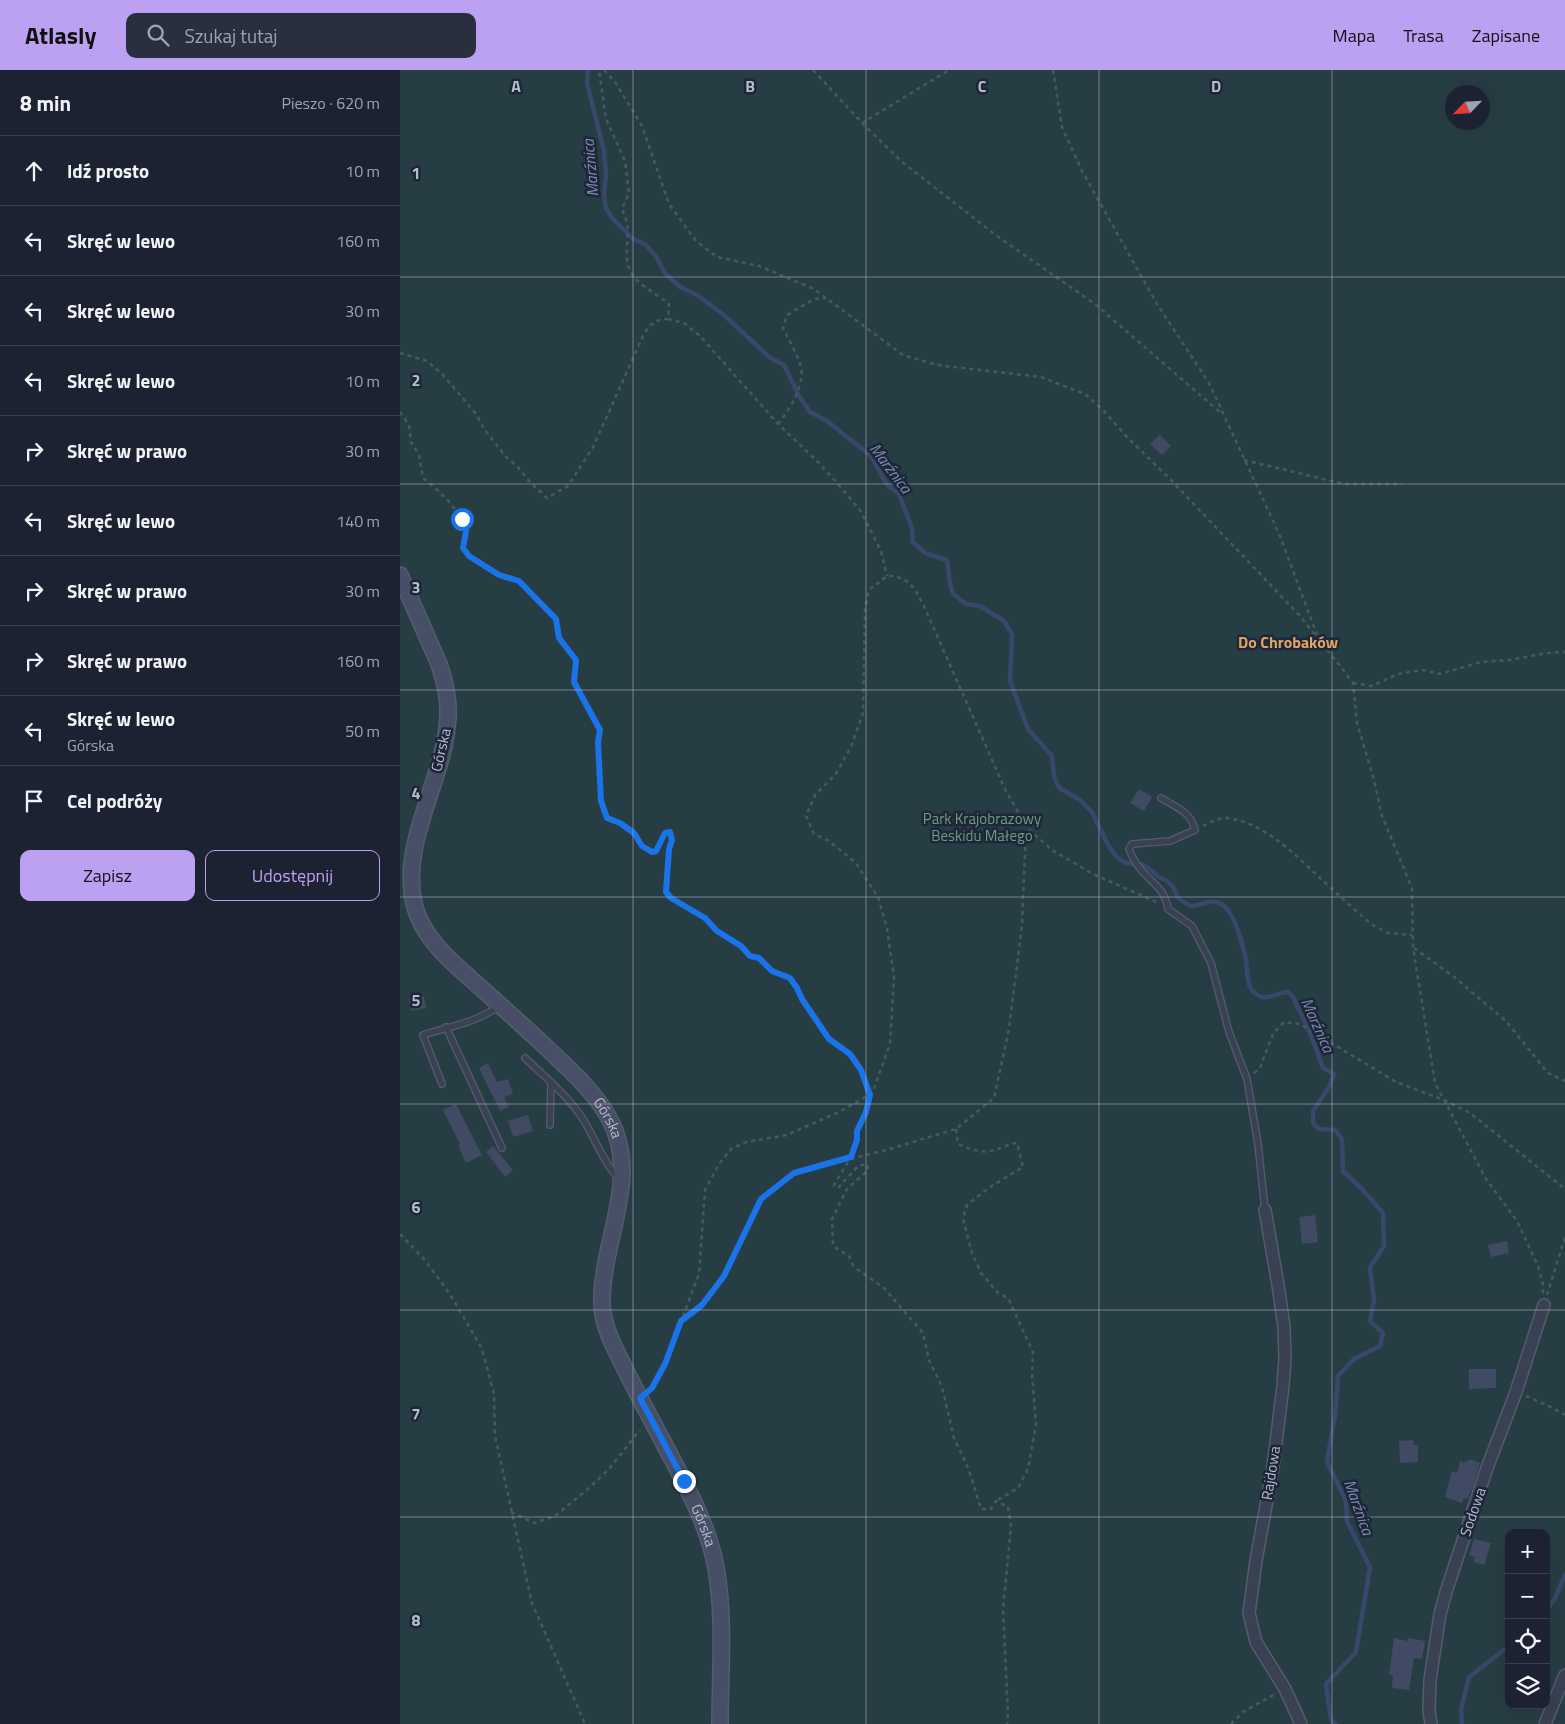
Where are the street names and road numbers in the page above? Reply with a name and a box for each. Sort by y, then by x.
street label: Górska [424,725,457,774]
street label: Górska [588,1092,629,1142]
street label: Rajdowa [1255,1444,1286,1502]
street label: Sodowa [1453,1484,1492,1540]
street label: Górska [685,1500,723,1550]

